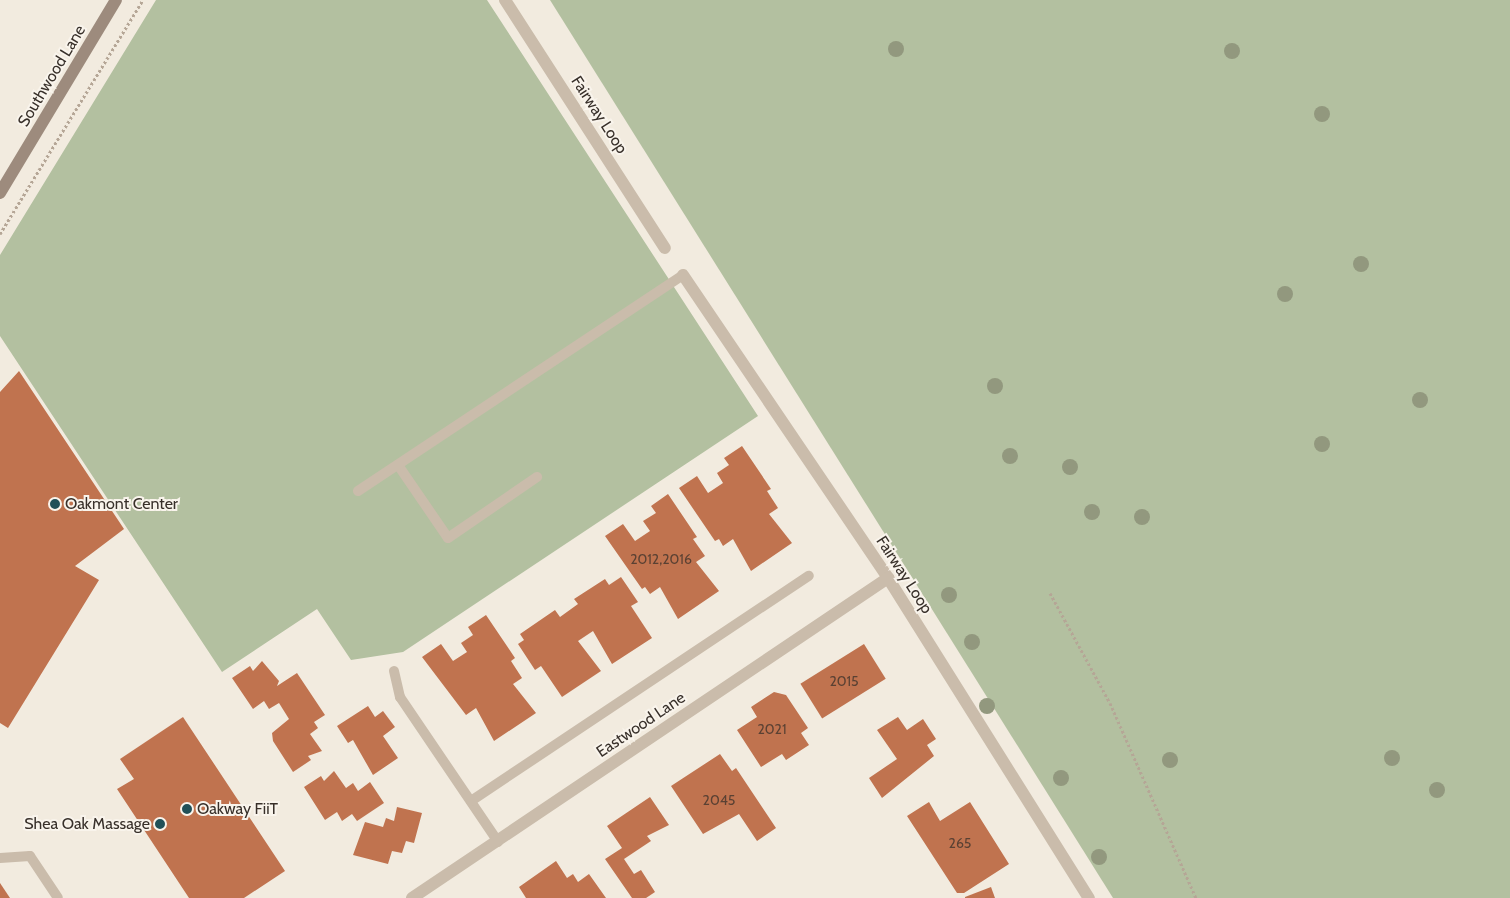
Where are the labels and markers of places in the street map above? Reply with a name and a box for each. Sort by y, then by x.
place label: Oakmont Center [65,494,178,514]
marker: Oakmont Center [49,498,61,510]
place label: Oakway FiiT [197,799,278,819]
marker: Oakway FiiT [181,803,193,815]
place label: Shea Oak Massage [24,814,150,834]
marker: Shea Oak Massage [154,818,166,830]

